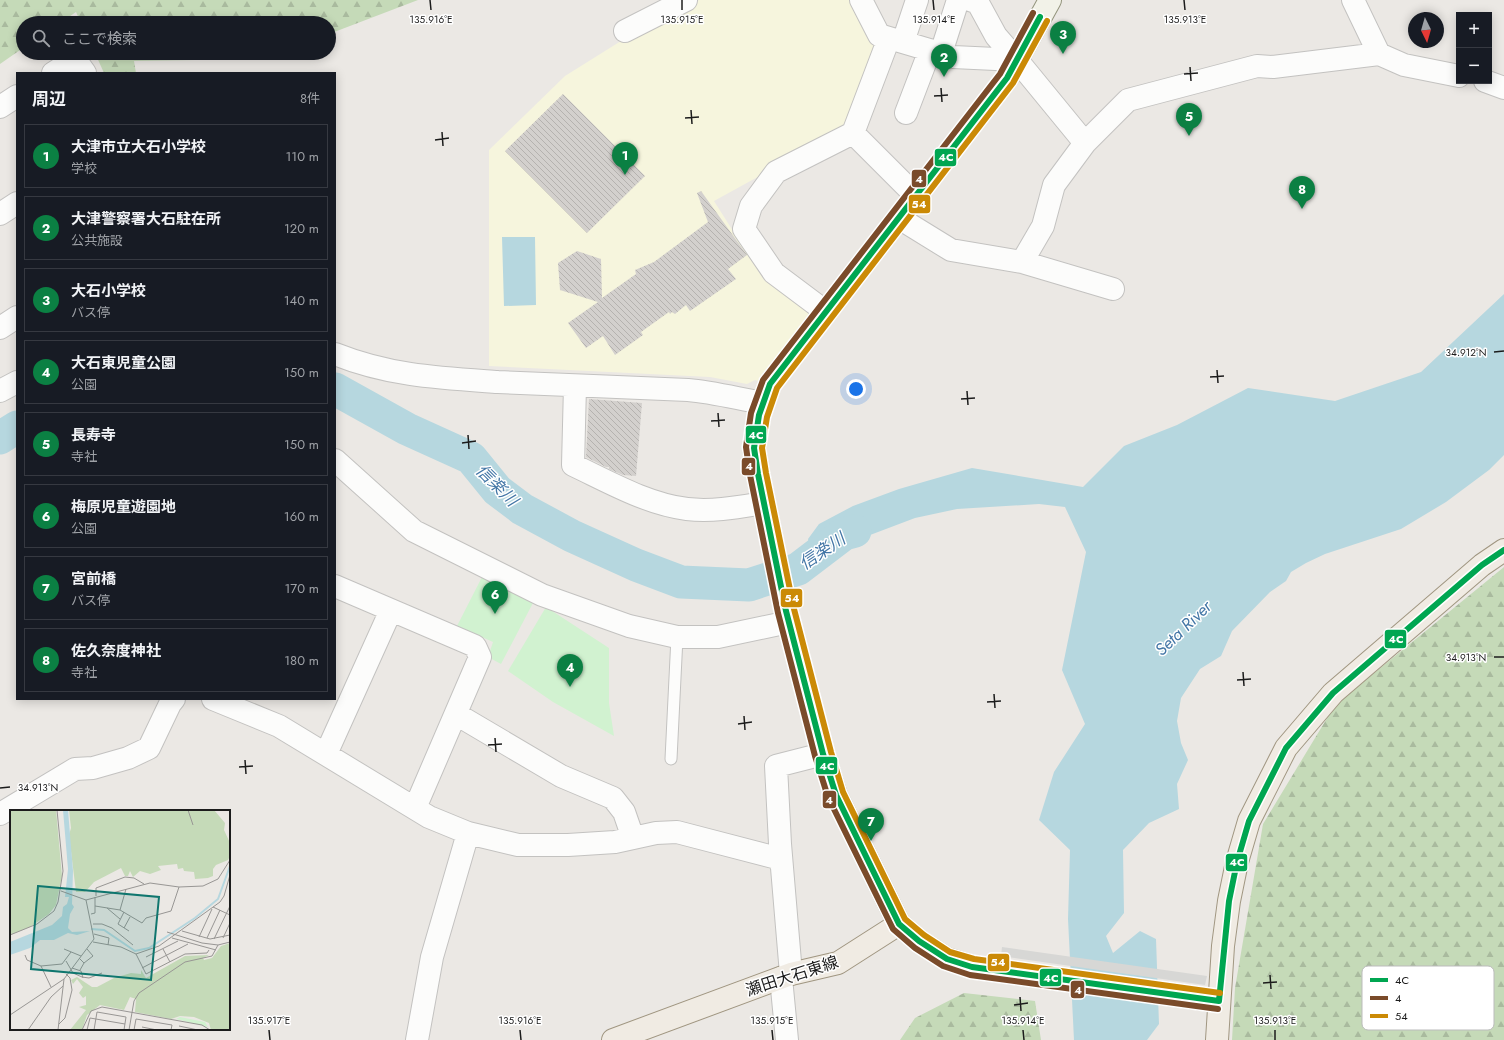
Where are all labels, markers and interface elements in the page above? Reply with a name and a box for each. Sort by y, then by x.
text: 135.916°E [410,12,452,27]
text: 135.915°E [661,12,703,27]
text: 135.914°E [913,12,955,27]
text: 135.913°E [1164,12,1206,27]
north arrow [1408,12,1444,48]
map controls [1456,12,1492,84]
button: + [1456,12,1492,48]
search box [16,16,336,60]
pin: 3 [1050,21,1076,54]
icon: search [30,27,52,49]
text: ここで検索 [62,28,137,50]
pin: 2 [931,44,957,77]
button: − [1456,48,1492,84]
text: 周辺 [32,87,66,111]
text: 8件 [300,89,320,108]
pin: 5 [1176,103,1202,136]
text: 大津市立大石小学校 [71,136,206,158]
pin: 1 [612,142,638,175]
text: 1 [43,147,49,166]
text: 110 m [285,147,319,166]
line badge: 4C [934,148,957,167]
text: 4C [938,149,954,165]
text: 学校 [71,159,97,178]
line badge: 4 [911,169,927,188]
text: 4 [915,171,923,187]
pin: 8 [1289,176,1315,209]
line badge: 54 [908,194,931,214]
text: 54 [912,196,927,212]
text: 大津警察署大石駐在所 [71,208,221,230]
text: 2 [42,219,50,238]
text: 120 m [284,219,319,238]
text: 公共施設 [71,231,123,250]
text: 大石小学校 [71,280,146,302]
text: 3 [42,291,50,310]
text: 140 m [284,291,319,310]
text: バス停 [71,303,110,322]
text: 34.912°N [1446,345,1486,360]
text: 大石東児童公園 [71,352,176,374]
text: 4 [41,363,51,382]
text: 150 m [284,363,319,382]
text: 公園 [71,375,97,394]
your location [846,379,866,399]
text: 長寿寺 [71,424,116,446]
line badge: 4C [745,425,767,444]
text: 4C [748,427,764,443]
text: 5 [42,435,50,454]
text: 150 m [284,435,319,454]
text: 寺社 [71,447,97,466]
line badge: 4 [741,457,756,476]
water label: 信楽川 [470,458,525,513]
text: 4 [745,458,753,474]
text: 梅原児童遊園地 [71,496,176,518]
text: 6 [42,507,50,526]
text: 160 m [284,507,319,526]
text: 公園 [71,519,97,538]
water label: 信楽川 [794,526,852,575]
text: 宮前橋 [71,568,116,590]
text: 7 [42,579,50,598]
text: 170 m [284,579,319,598]
pin: 6 [482,581,508,614]
line badge: 54 [780,588,803,608]
text: 54 [785,590,800,606]
text: バス停 [71,591,110,610]
water label: Seta River [1149,594,1218,661]
line badge: 4C [1384,629,1407,649]
text: 4C [1388,631,1404,647]
text: 佐久奈度神社 [71,640,161,662]
text: 34.913°N [1446,650,1486,665]
text: 8 [42,651,50,670]
text: 180 m [284,651,319,670]
pin: 4 [557,654,583,687]
text: 寺社 [71,663,97,682]
line badge: 4C [815,756,838,775]
text: 4C [819,758,835,774]
text: 34.913°N [18,780,58,795]
line badge: 4 [822,790,837,809]
text: 4 [825,792,833,808]
pin: 7 [858,808,884,841]
inset map [10,810,230,1030]
line badge: 4C [1225,853,1248,872]
text: 4C [1229,854,1245,870]
street label: 瀬田大石東線 [743,950,841,1002]
line badge: 54 [987,953,1010,972]
text: 54 [991,954,1006,970]
legend [1362,966,1494,1030]
line badge: 4C [1039,968,1062,987]
text: 4C [1043,970,1059,986]
text: 4C [1395,972,1409,988]
line badge: 4 [1070,980,1085,999]
text: 4 [1074,982,1082,998]
text: 4 [1395,990,1402,1006]
text: 54 [1395,1008,1408,1024]
text: 135.917°E [248,1013,290,1028]
text: 135.916°E [499,1013,541,1028]
text: 135.915°E [751,1013,793,1028]
text: 135.914°E [1002,1013,1044,1028]
text: 135.913°E [1254,1013,1296,1028]

